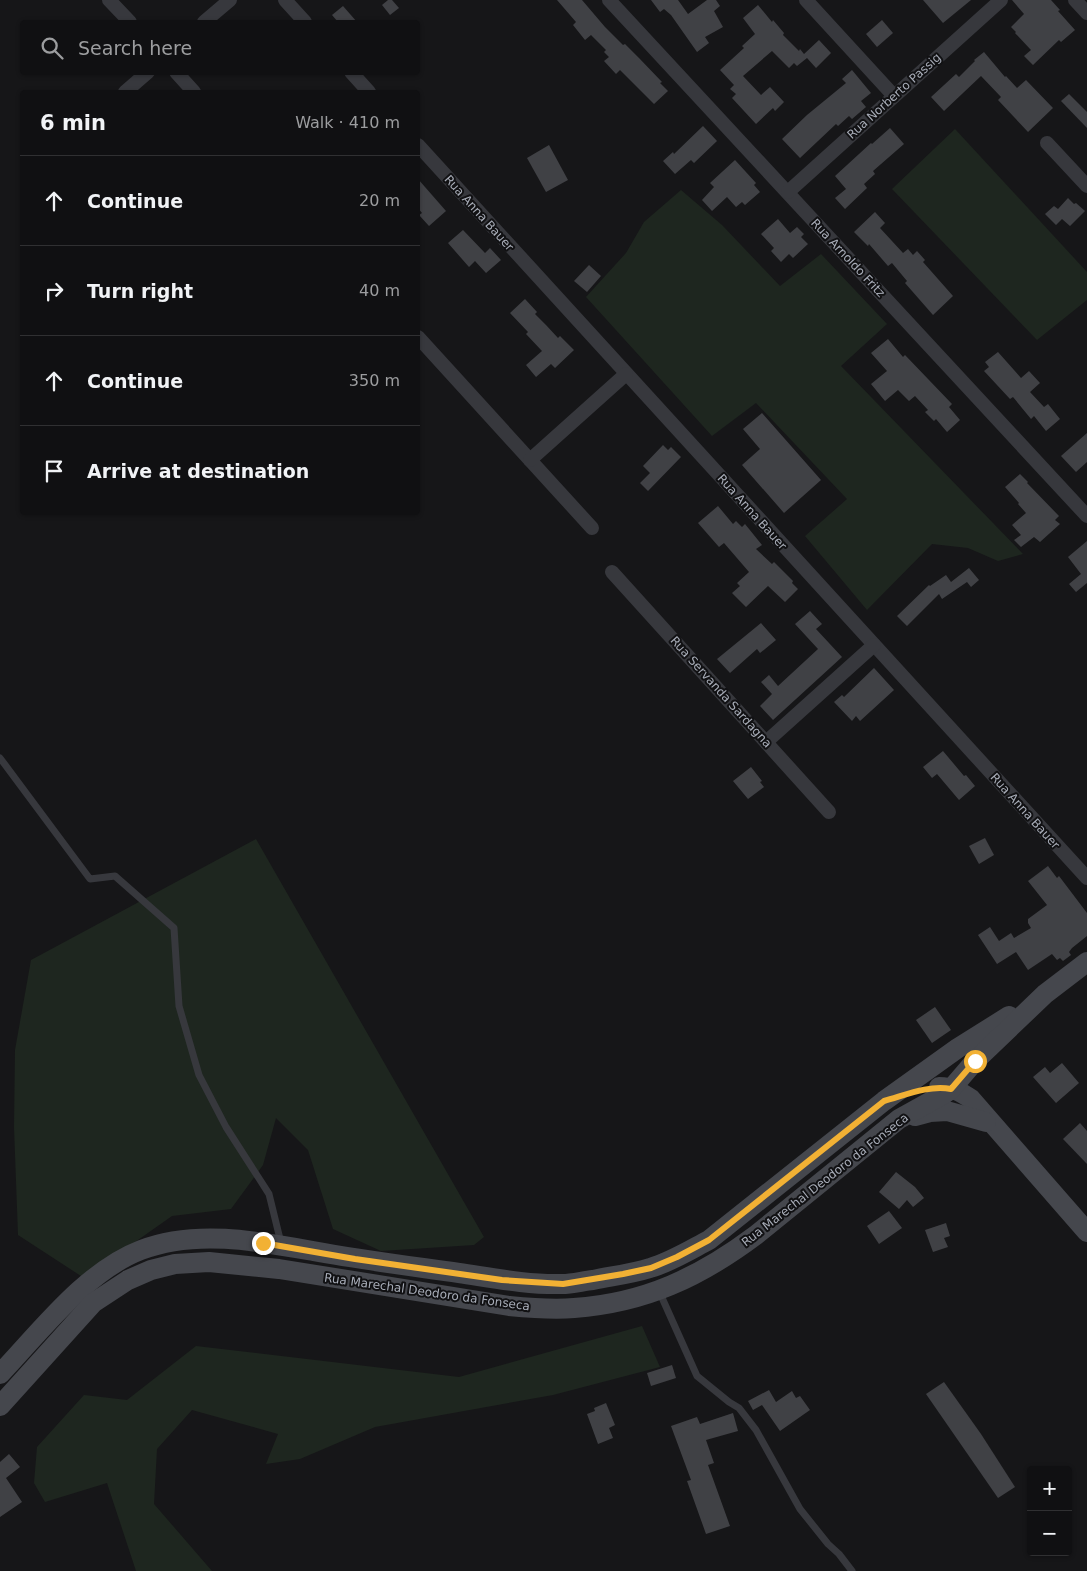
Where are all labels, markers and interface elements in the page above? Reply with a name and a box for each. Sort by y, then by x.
search box [20,20,420,75]
icon: search [38,34,66,62]
text: Search here [78,37,192,59]
street label: Rua Norberto Passig [844,50,944,142]
text: 6 min [40,111,106,135]
text: Walk · 410 m [295,113,400,132]
street label: Rua Anna Bauer [441,172,517,254]
icon: ahead [40,187,68,215]
text: Continue [87,190,183,212]
text: 20 m [359,191,400,210]
street label: Rua Arnoldo Fritz [808,216,888,300]
icon: right [40,277,68,305]
text: Turn right [87,280,193,302]
text: 40 m [359,281,400,300]
icon: ahead [40,367,68,395]
text: Continue [87,370,183,392]
text: 350 m [349,371,400,390]
icon: arrive [40,457,68,485]
text: Arrive at destination [87,460,309,482]
street label: Rua Anna Bauer [714,471,790,553]
street label: Rua Servanda Sardagna [667,634,775,750]
street label: Rua Anna Bauer [987,770,1063,852]
route start [964,1050,987,1073]
street label: Rua Marechal Deodoro da Fonseca [739,1111,911,1249]
route end [252,1232,275,1255]
street label: Rua Marechal Deodoro da Fonseca [323,1271,531,1313]
map controls [1027,1466,1072,1556]
button: + [1027,1466,1072,1511]
button: − [1027,1511,1072,1556]

